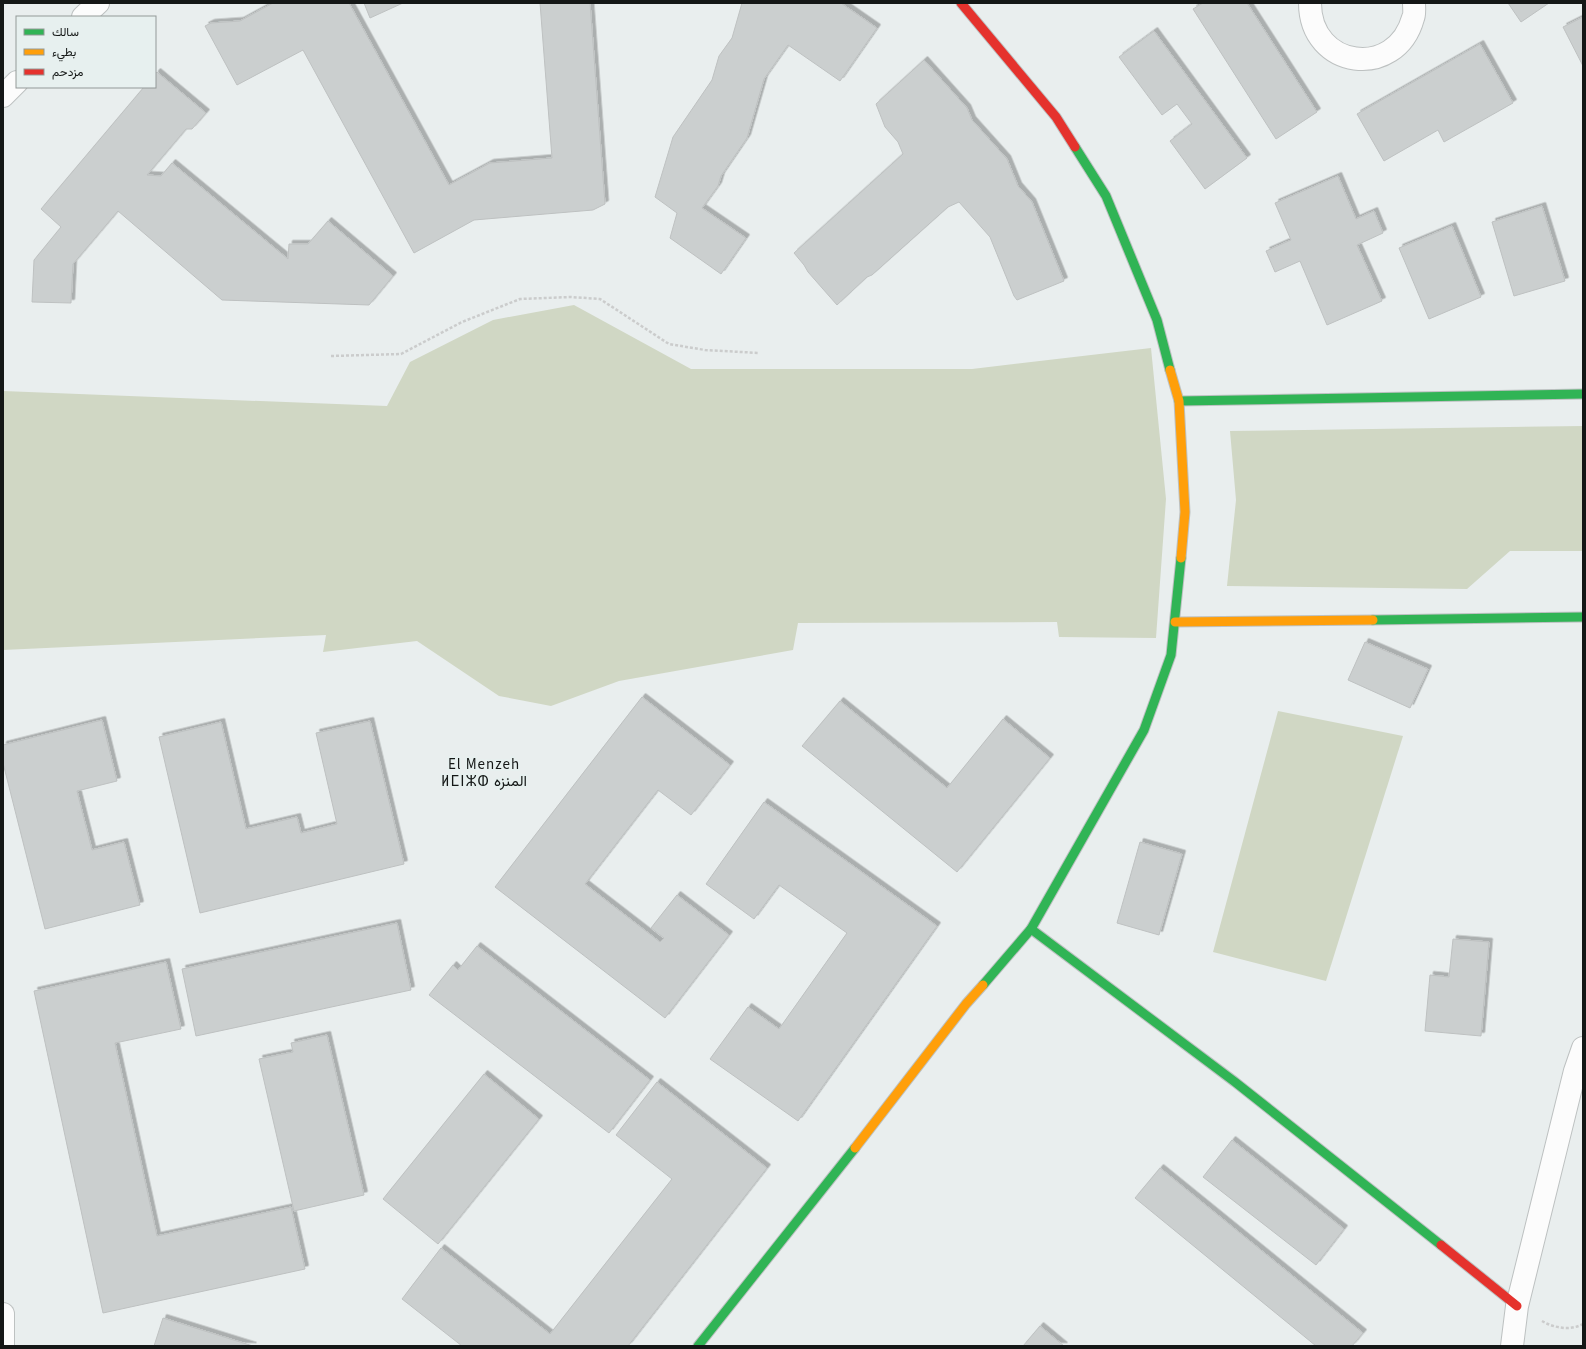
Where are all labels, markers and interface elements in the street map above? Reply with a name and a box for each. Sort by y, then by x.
legend [16,16,156,88]
text: سالك [52,24,79,41]
text: بطيء [52,44,76,62]
text: مزدحم [52,64,83,81]
district label: El Menzeh ⵍⵎⵏⵣⵀ المنزه [441,754,527,792]

